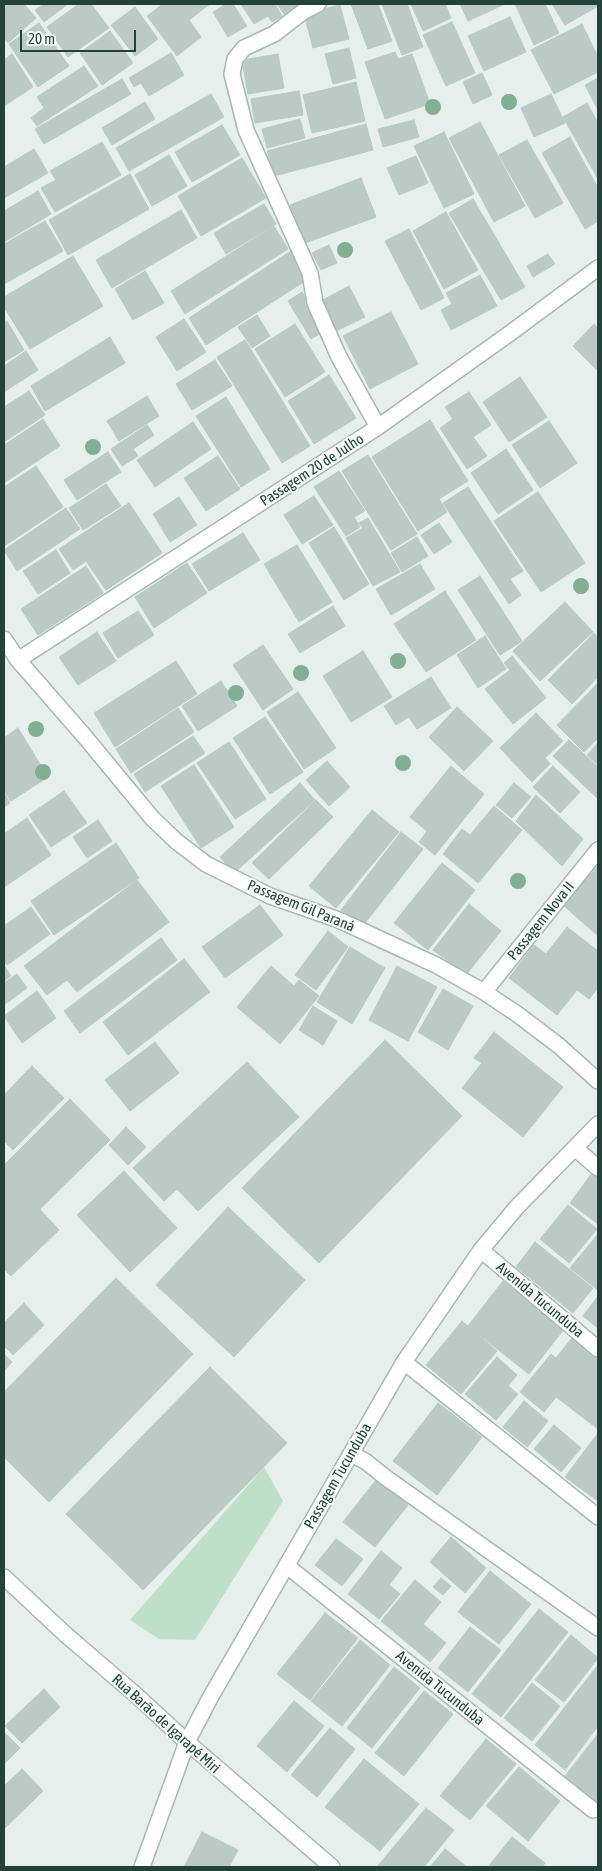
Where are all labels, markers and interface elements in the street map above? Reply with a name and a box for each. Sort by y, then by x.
scale bar [22,20,139,52]
text: 20 m [28,30,55,47]
street label: Passagem 20 de Julho [257,430,367,510]
street label: Passagem Gil Paraná [245,876,357,936]
street label: Passagem Nova II [504,878,578,964]
street label: Avenida Tucunduba [493,1258,587,1342]
street label: Passagem Tucunduba [300,1420,376,1532]
street label: Avenida Tucunduba [392,1647,488,1729]
street label: Rua Barão de Igarapé Miri [108,1671,224,1777]

